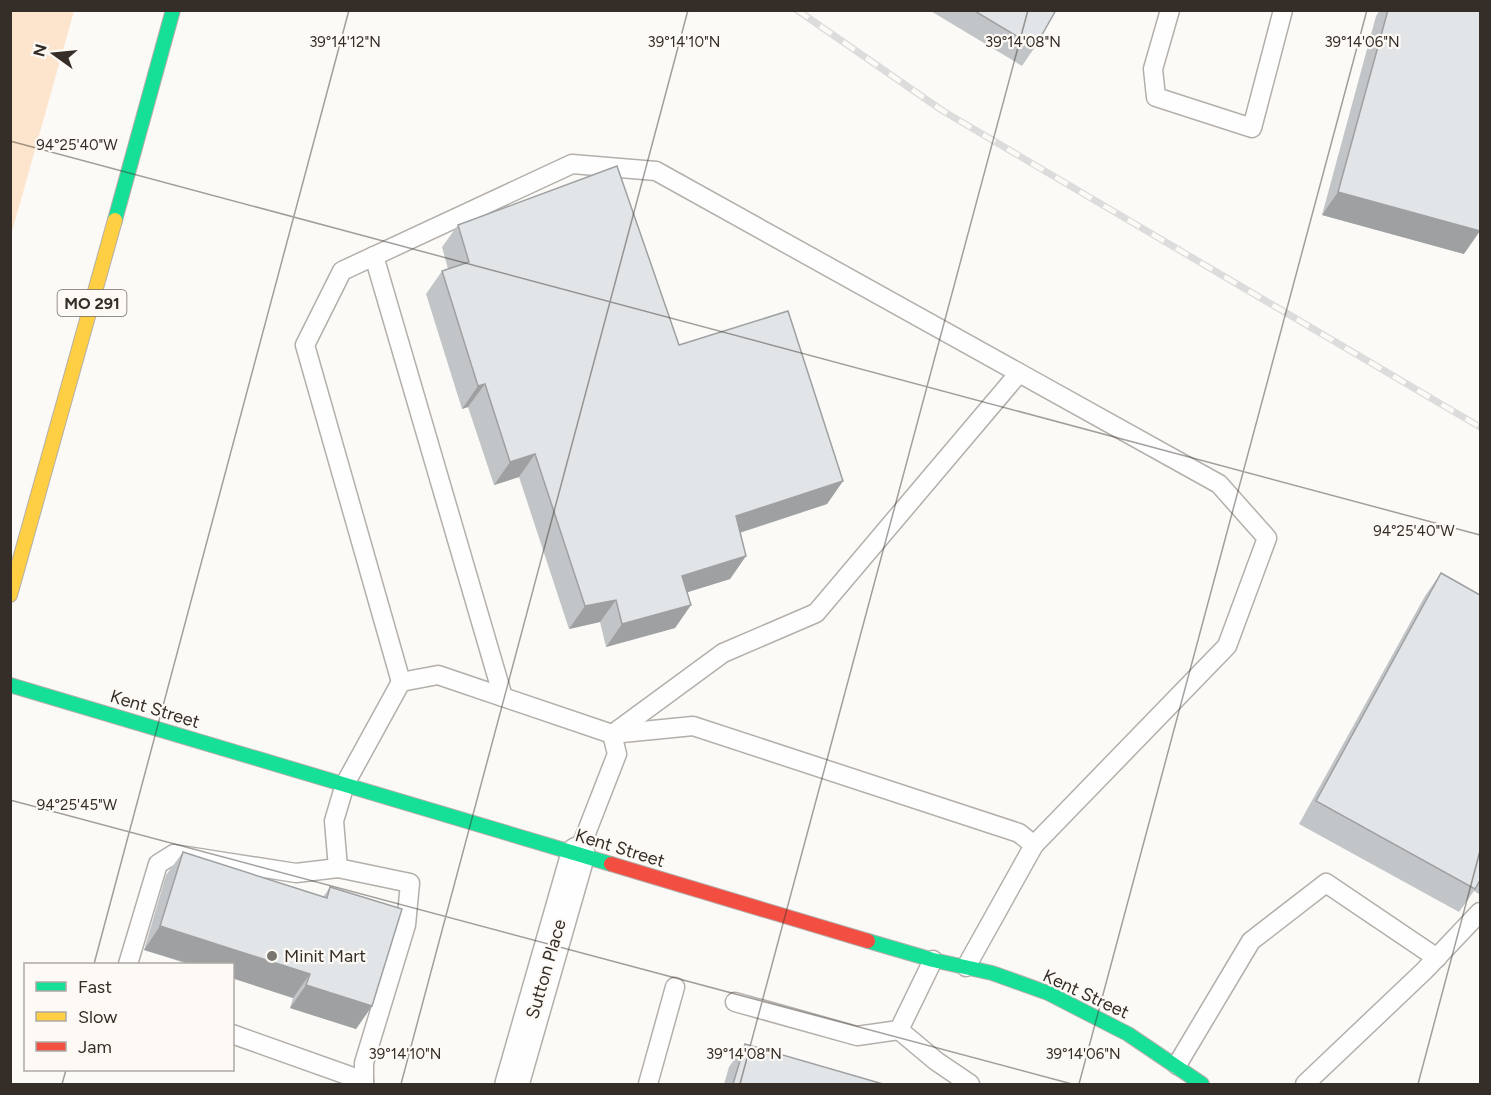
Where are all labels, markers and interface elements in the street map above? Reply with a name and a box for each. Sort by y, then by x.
north arrow [24,24,84,84]
text: 39°14'12"N [309,33,381,51]
text: 39°14'10"N [648,33,720,51]
text: 39°14'08"N [985,33,1061,51]
text: 39°14'06"N [1324,33,1400,51]
text: N [29,42,51,59]
text: 94°25'40"W [36,136,118,154]
road number: MO 291 [58,290,127,316]
text: 94°25'40"W [1373,522,1455,540]
street label: Kent Street [108,685,203,733]
text: 94°25'45"W [37,796,118,814]
street label: Kent Street [573,824,668,872]
street label: Sutton Place [521,916,571,1021]
place label: Minit Mart [284,945,366,967]
marker: Minit Mart [265,949,279,963]
legend [24,963,234,1071]
street label: Kent Street [1039,965,1133,1024]
text: Fast [78,976,112,998]
text: Slow [78,1006,117,1028]
text: Jam [78,1036,112,1058]
text: 39°14'10"N [369,1045,441,1063]
text: 39°14'08"N [706,1045,782,1063]
text: 39°14'06"N [1045,1045,1121,1063]

